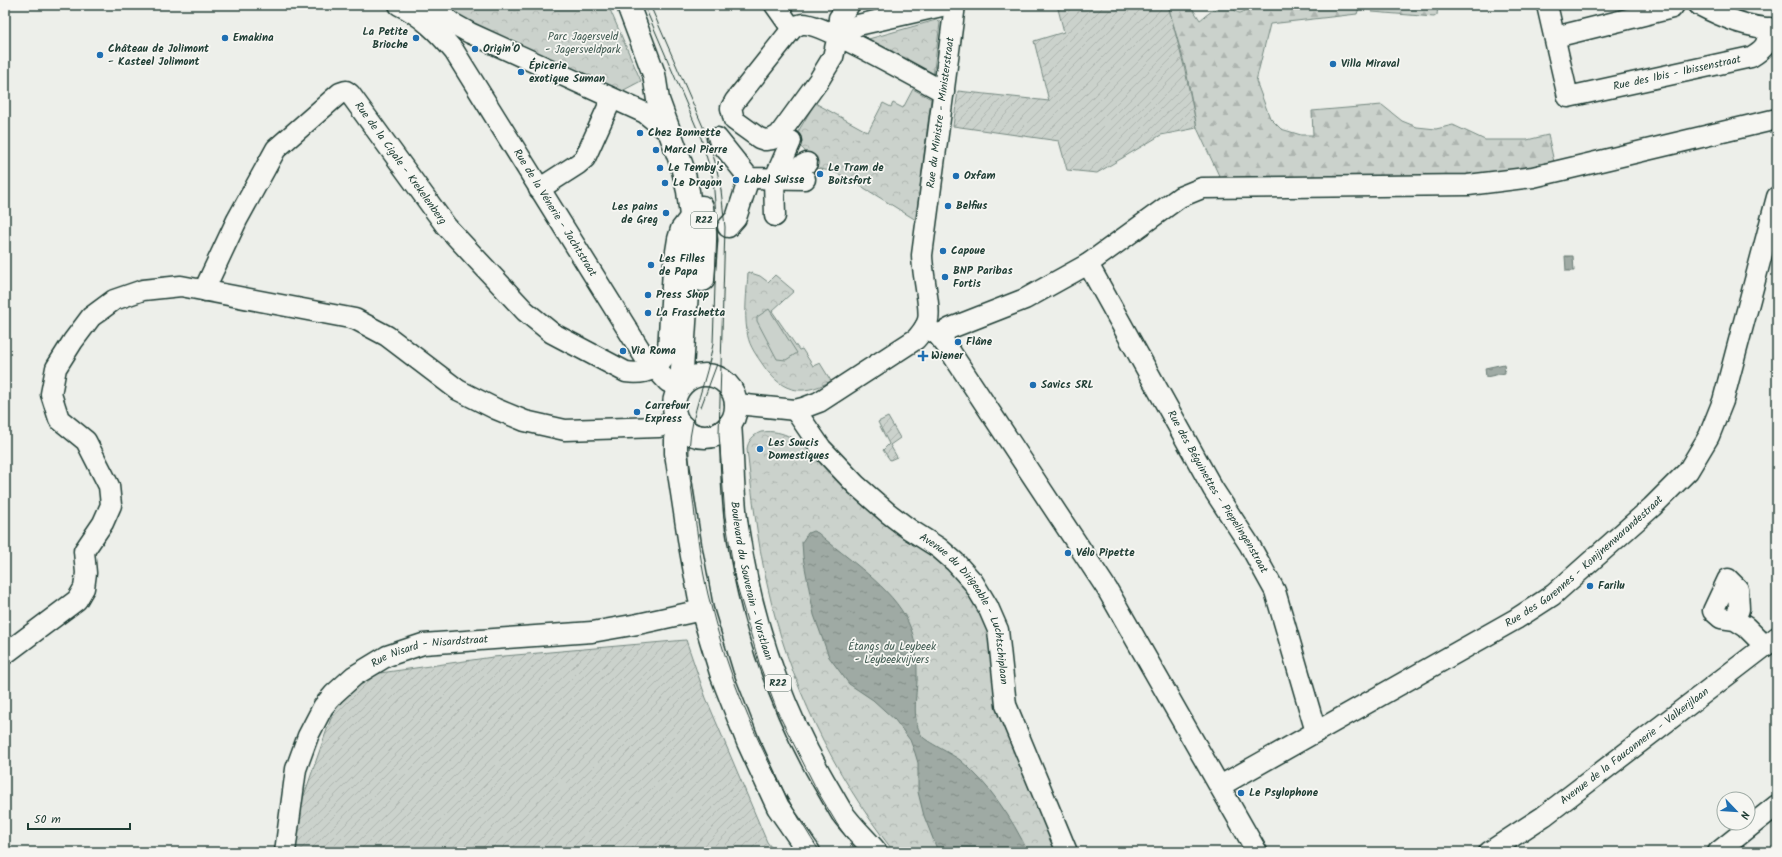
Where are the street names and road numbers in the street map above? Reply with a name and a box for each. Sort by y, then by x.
street label: Rue du Ministre - Ministerstraat [922,35,960,189]
street label: Rue des Ibis - Ibissenstraat [1611,50,1743,96]
street label: Rue de la Cigale - Krekelenberg [350,98,451,228]
street label: Rue de la Vénerie - Jachtstraat [508,146,602,281]
road number: R22 [691,212,717,228]
street label: Rue des Béguinettes - Piepelingenstraat [1162,407,1273,577]
street label: Rue des Garennes - Konijnenwarandestraat [1502,491,1668,632]
street label: Boulevard du Souverain - Vorstlaan [725,501,778,663]
street label: Avenue du Dirigeable - Luchtschiplaan [915,529,1013,686]
street label: Rue Nisard - Nisardstraat [368,630,489,673]
road number: R22 [765,675,791,691]
street label: Avenue de la Fauconnerie - Valkerijlaan [1556,683,1713,810]

